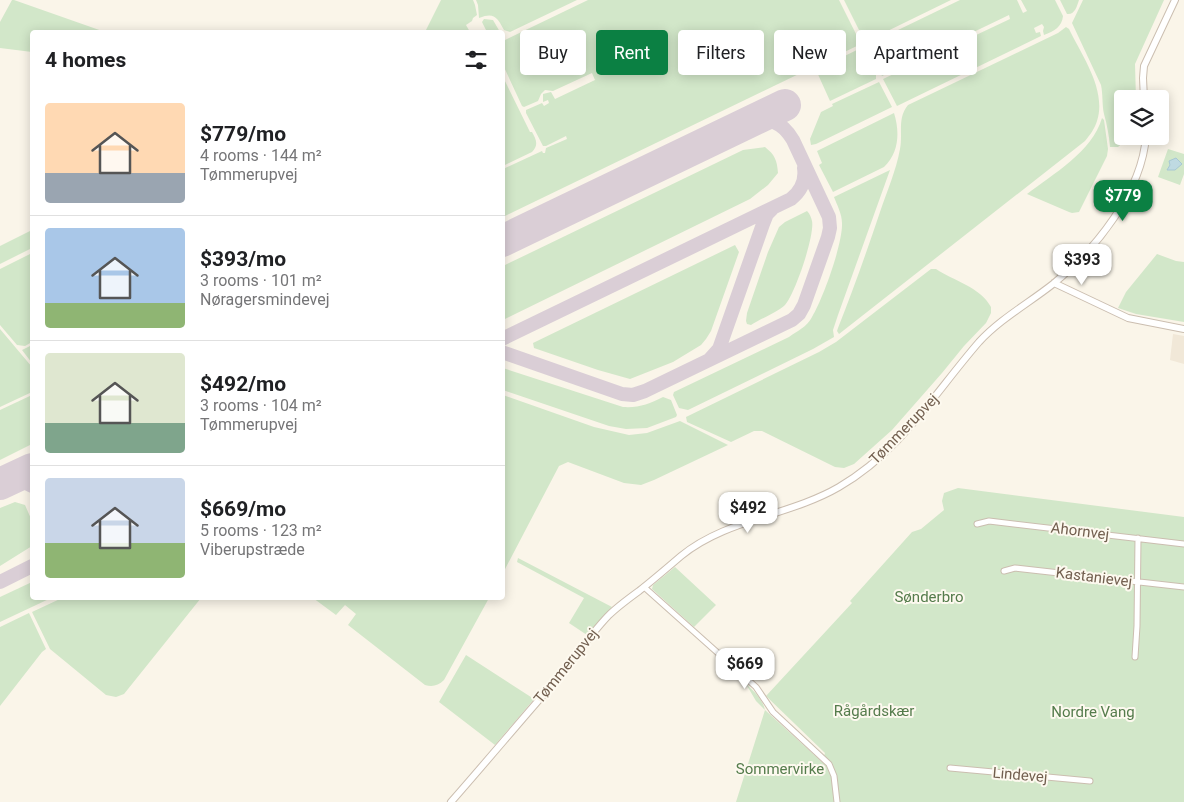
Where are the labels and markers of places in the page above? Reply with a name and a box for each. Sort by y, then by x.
pin: $779 [1093,180,1153,222]
pin: $393 [1052,244,1112,286]
pin: $492 [718,492,778,534]
pin: $669 [715,648,775,690]

